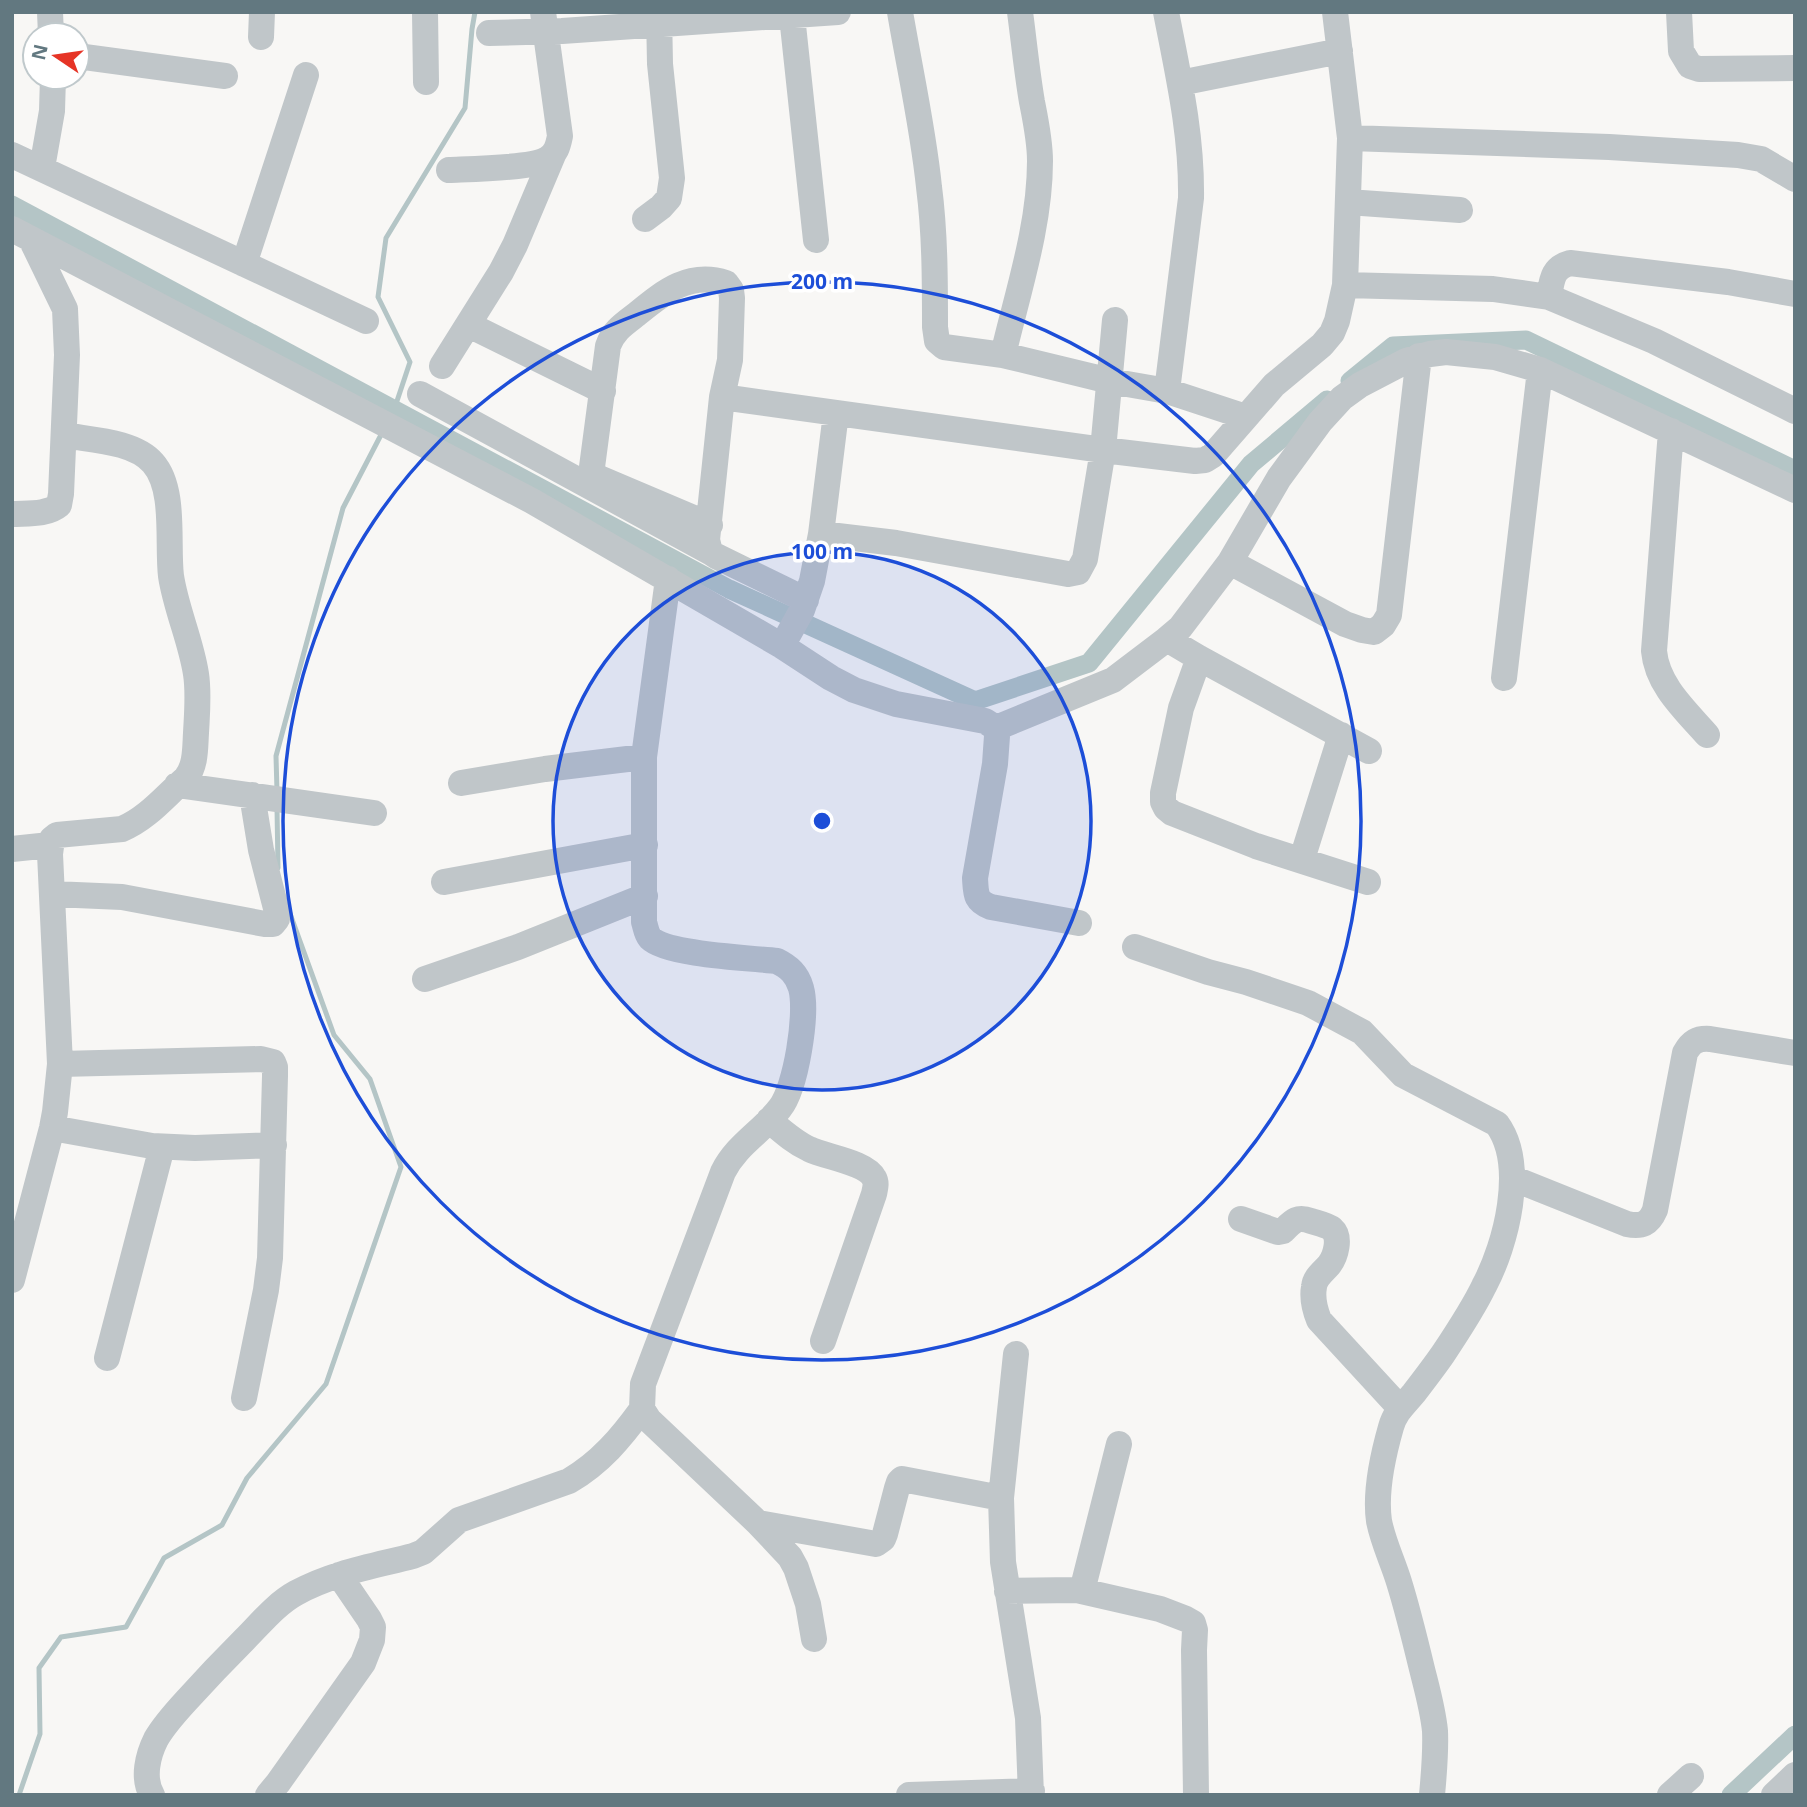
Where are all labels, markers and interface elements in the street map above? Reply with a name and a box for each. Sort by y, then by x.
north arrow [21,21,91,91]
text: N [25,42,54,63]
text: 200 m [791,267,853,295]
text: 100 m [791,537,853,565]
centre of rings [810,809,834,833]

